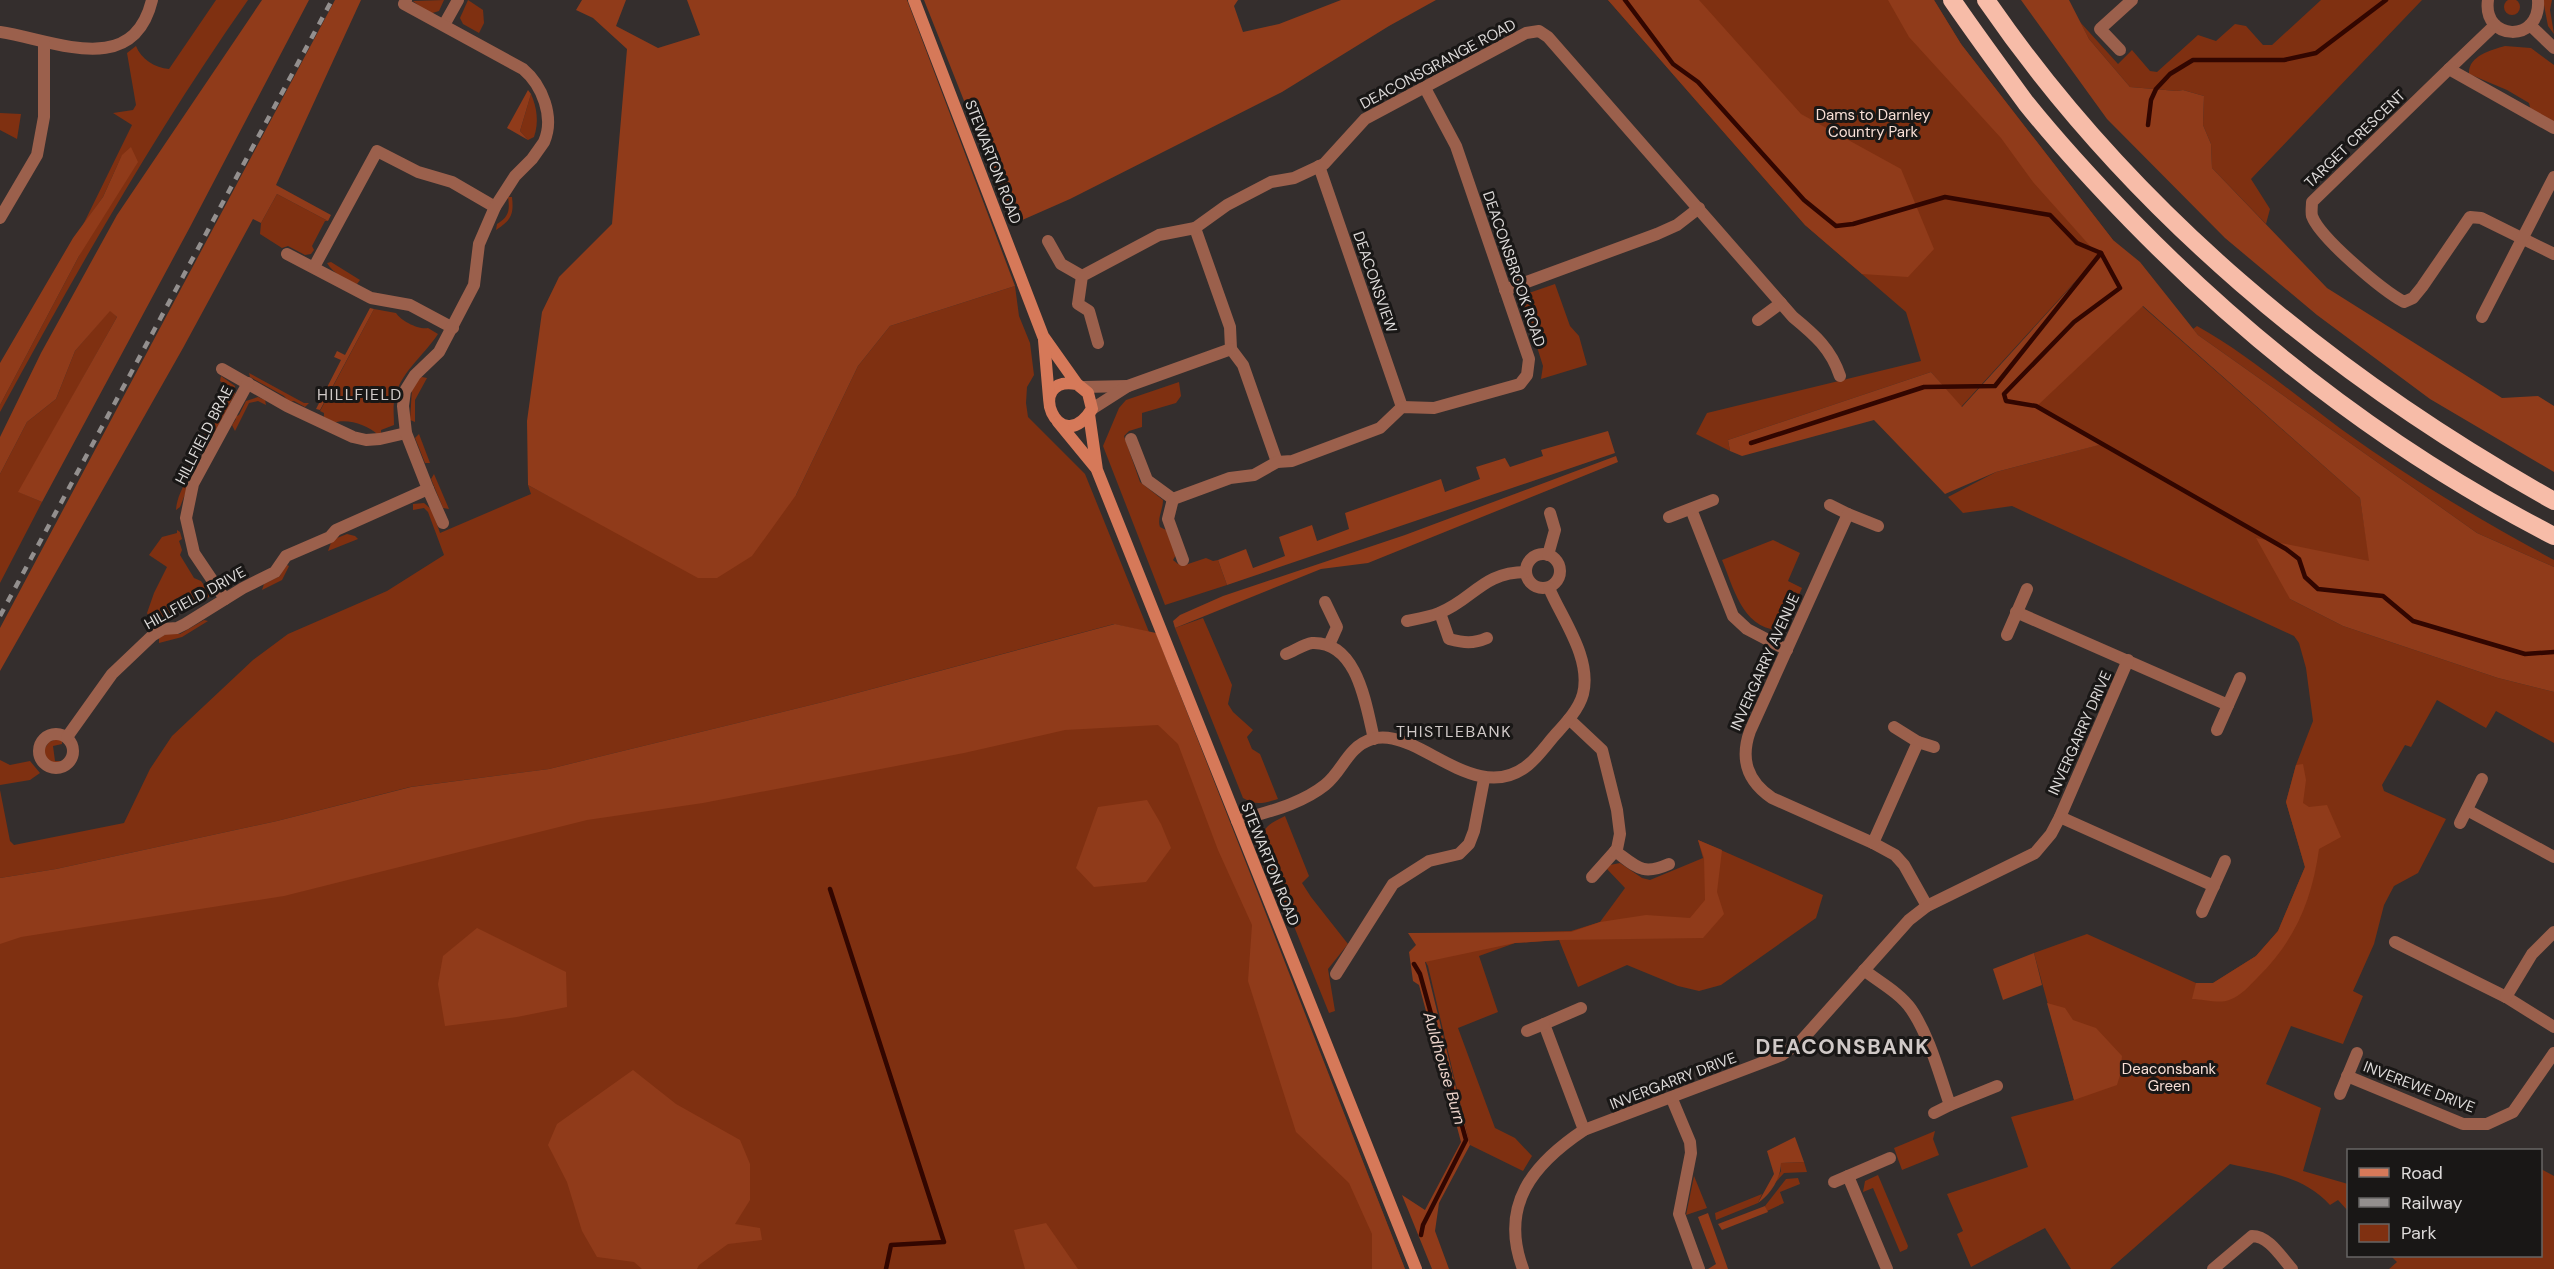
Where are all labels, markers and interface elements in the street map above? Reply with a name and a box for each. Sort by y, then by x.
street label: DEACONSGRANGE ROAD [1356,14,1520,114]
street label: TARGET CRESCENT [2300,86,2410,192]
street label: STEWARTON ROAD [960,97,1026,227]
park label: Dams to Darnley Country Park [1816,105,1931,142]
street label: DEACONSBROOK ROAD [1478,188,1550,350]
street label: DEACONSVIEW [1348,229,1402,336]
street label: HILLFIELD BRAE [171,382,237,488]
district label: HILLFIELD [317,384,403,405]
street label: HILLFIELD DRIVE [141,562,249,634]
street label: INVERGARRY AVENUE [1726,590,1804,734]
street label: INVERGARRY DRIVE [2044,668,2116,798]
district label: THISTLEBANK [1396,721,1512,742]
street label: STEWARTON ROAD [1236,799,1304,929]
water label: Auldhouse Burn [1418,1008,1471,1127]
district label: DEACONSBANK [1756,1033,1930,1061]
street label: INVERGARRY DRIVE [1607,1048,1739,1114]
street label: INVEREWE DRIVE [2360,1057,2478,1117]
park label: Deaconsbank Green [2122,1059,2217,1096]
legend [2347,1149,2542,1257]
text: Road [2401,1161,2443,1185]
text: Railway [2401,1191,2463,1215]
text: Park [2401,1221,2437,1245]

